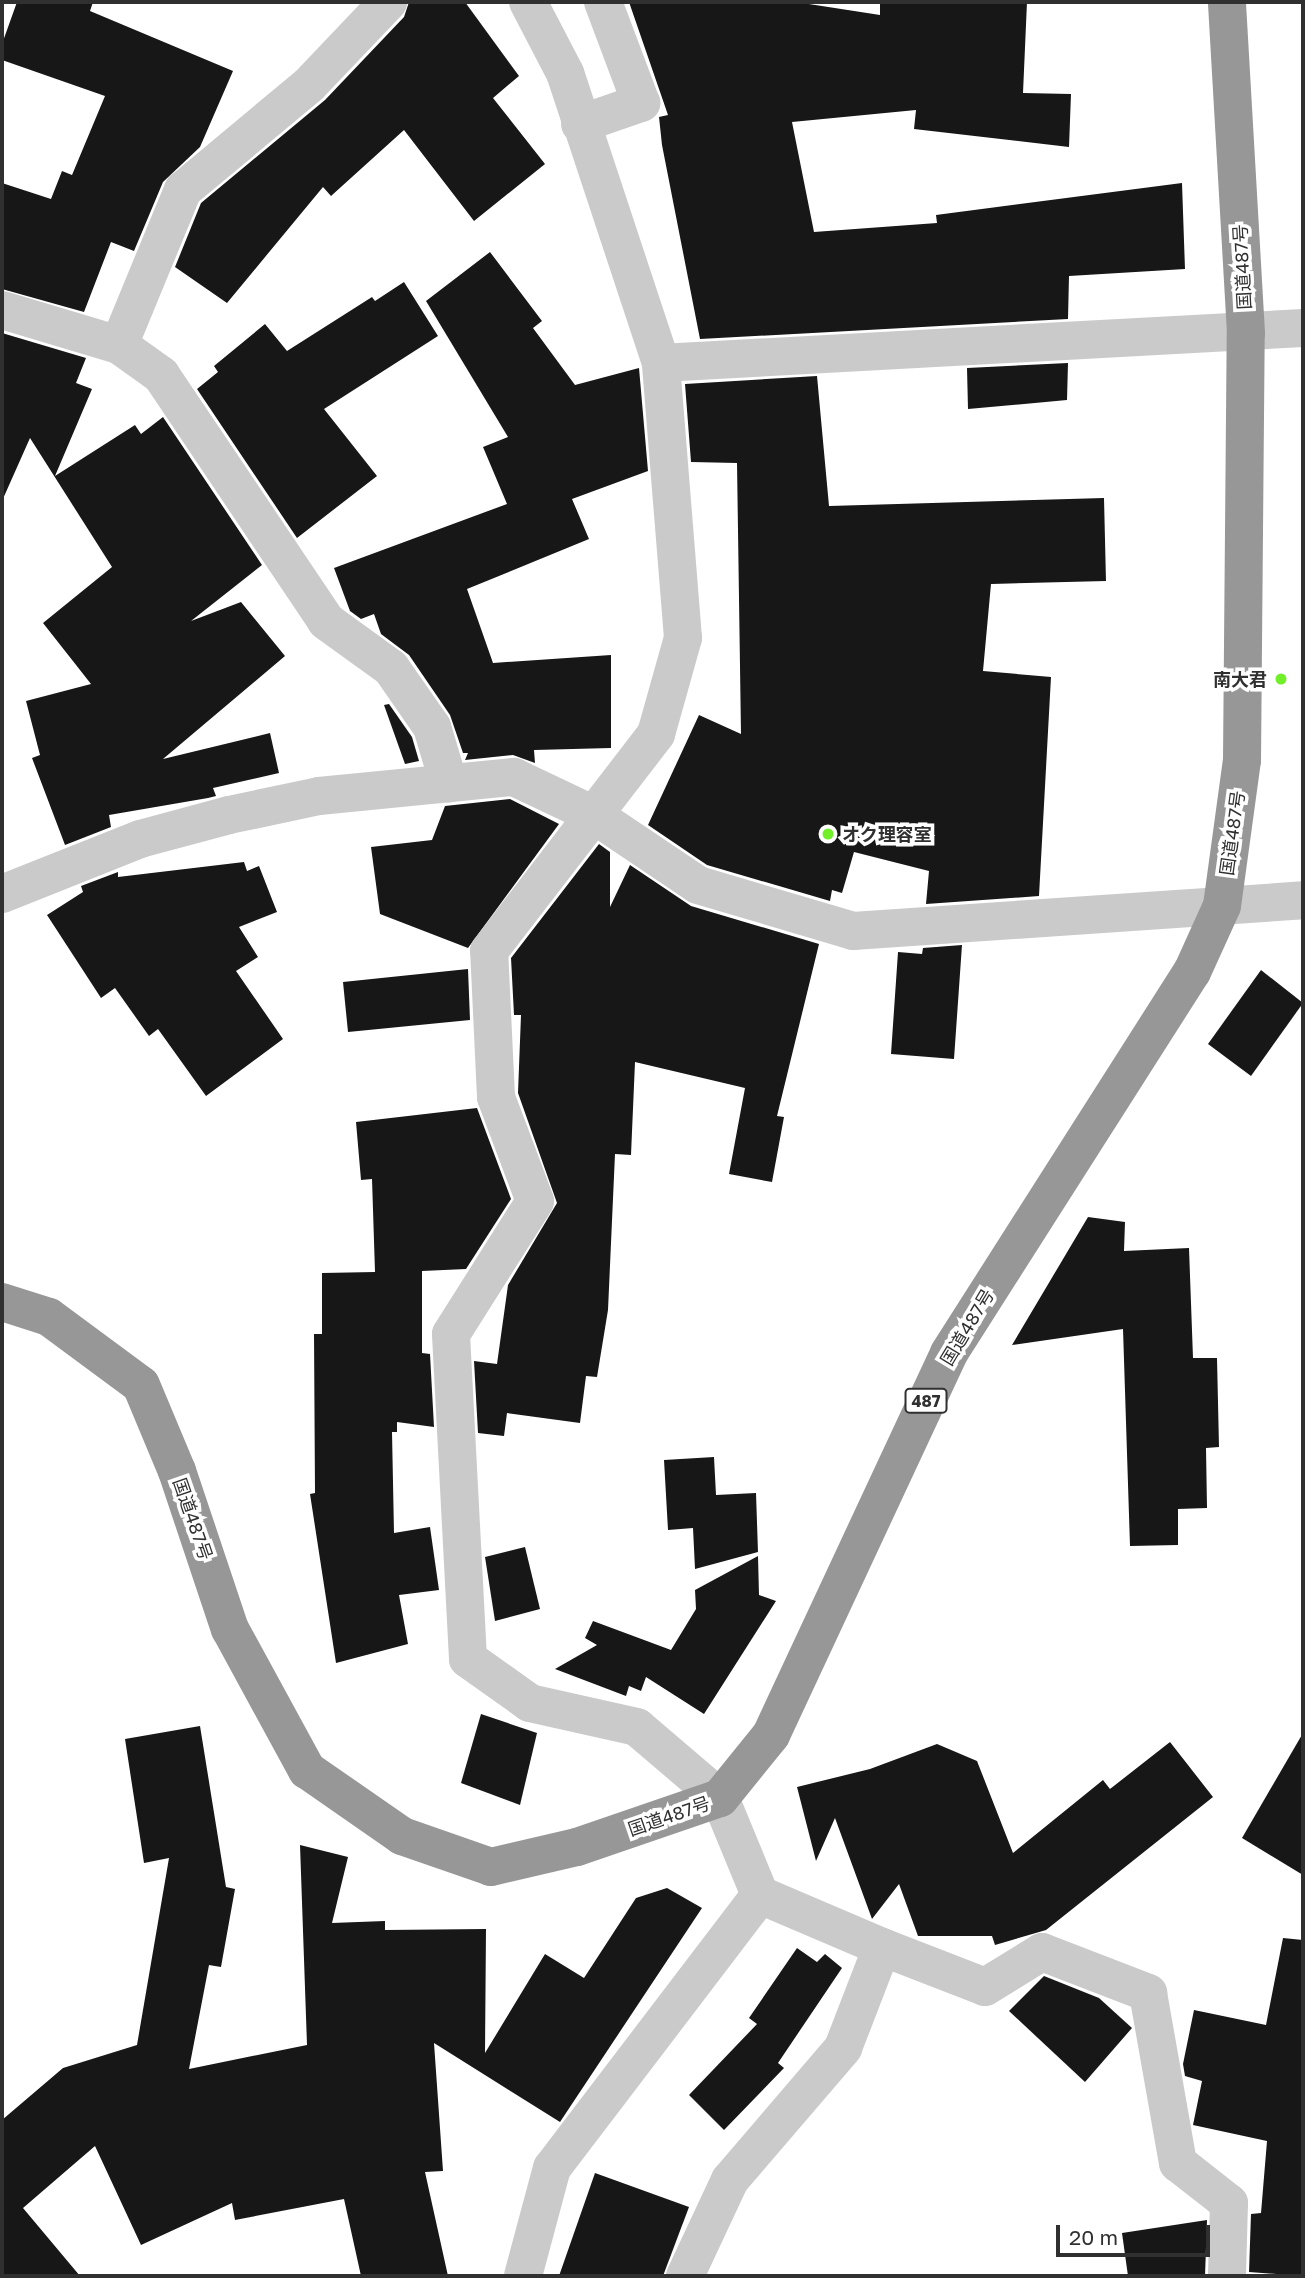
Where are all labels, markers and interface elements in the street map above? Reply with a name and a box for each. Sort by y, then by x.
street label: 国道487号 [1229,224,1255,310]
place label: 南大君 [1213,668,1267,690]
marker: 南大君 [1273,671,1289,687]
street label: 国道487号 [1215,789,1249,877]
place label: オク理容室 [842,823,932,845]
marker: オク理容室 [820,826,836,842]
street label: 国道487号 [936,1285,998,1369]
road number: 487 [903,1388,949,1414]
street label: 国道487号 [169,1475,217,1563]
street label: 国道487号 [625,1792,713,1840]
scale bar [1060,2212,1214,2256]
text: 20 m [1069,2224,1118,2250]

